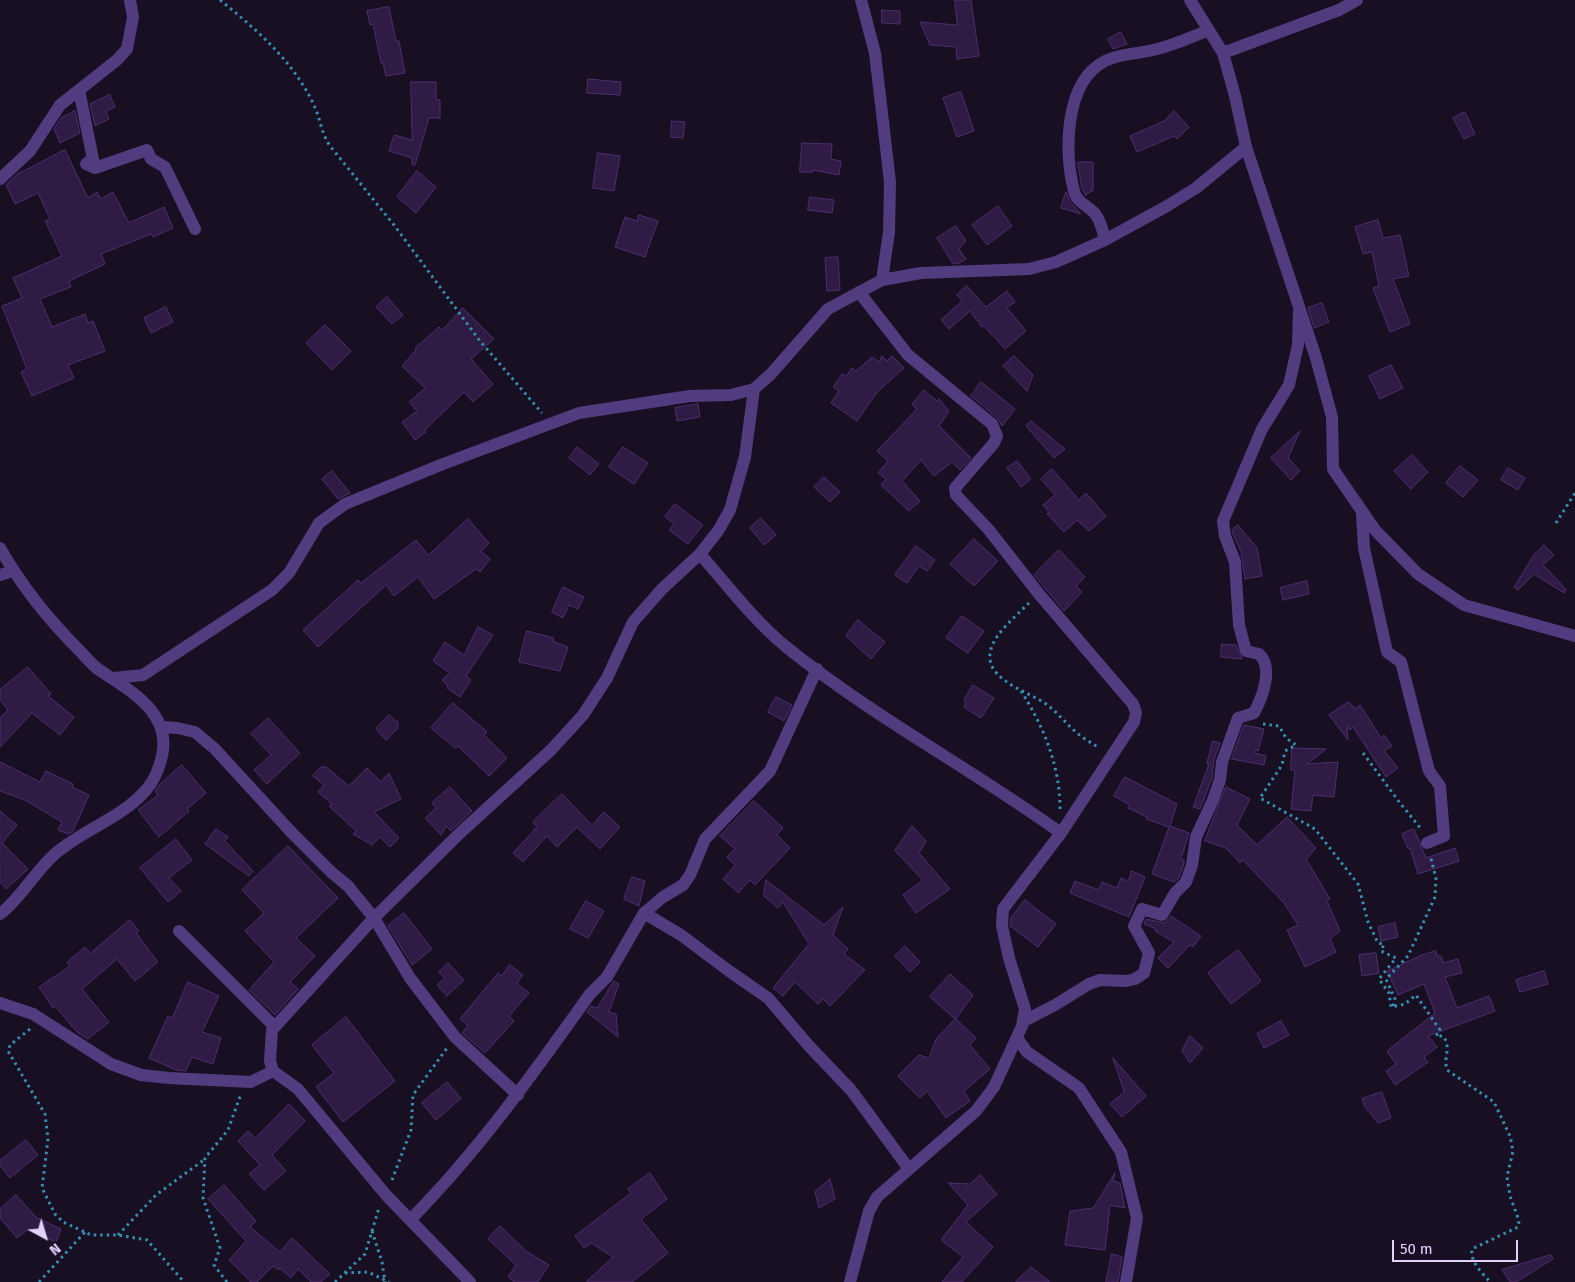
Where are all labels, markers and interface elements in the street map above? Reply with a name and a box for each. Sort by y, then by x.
north arrow [20,1212,70,1262]
scale bar [1395,1230,1521,1262]
text: N [46,1240,64,1259]
text: 50 m [1400,1240,1433,1258]

